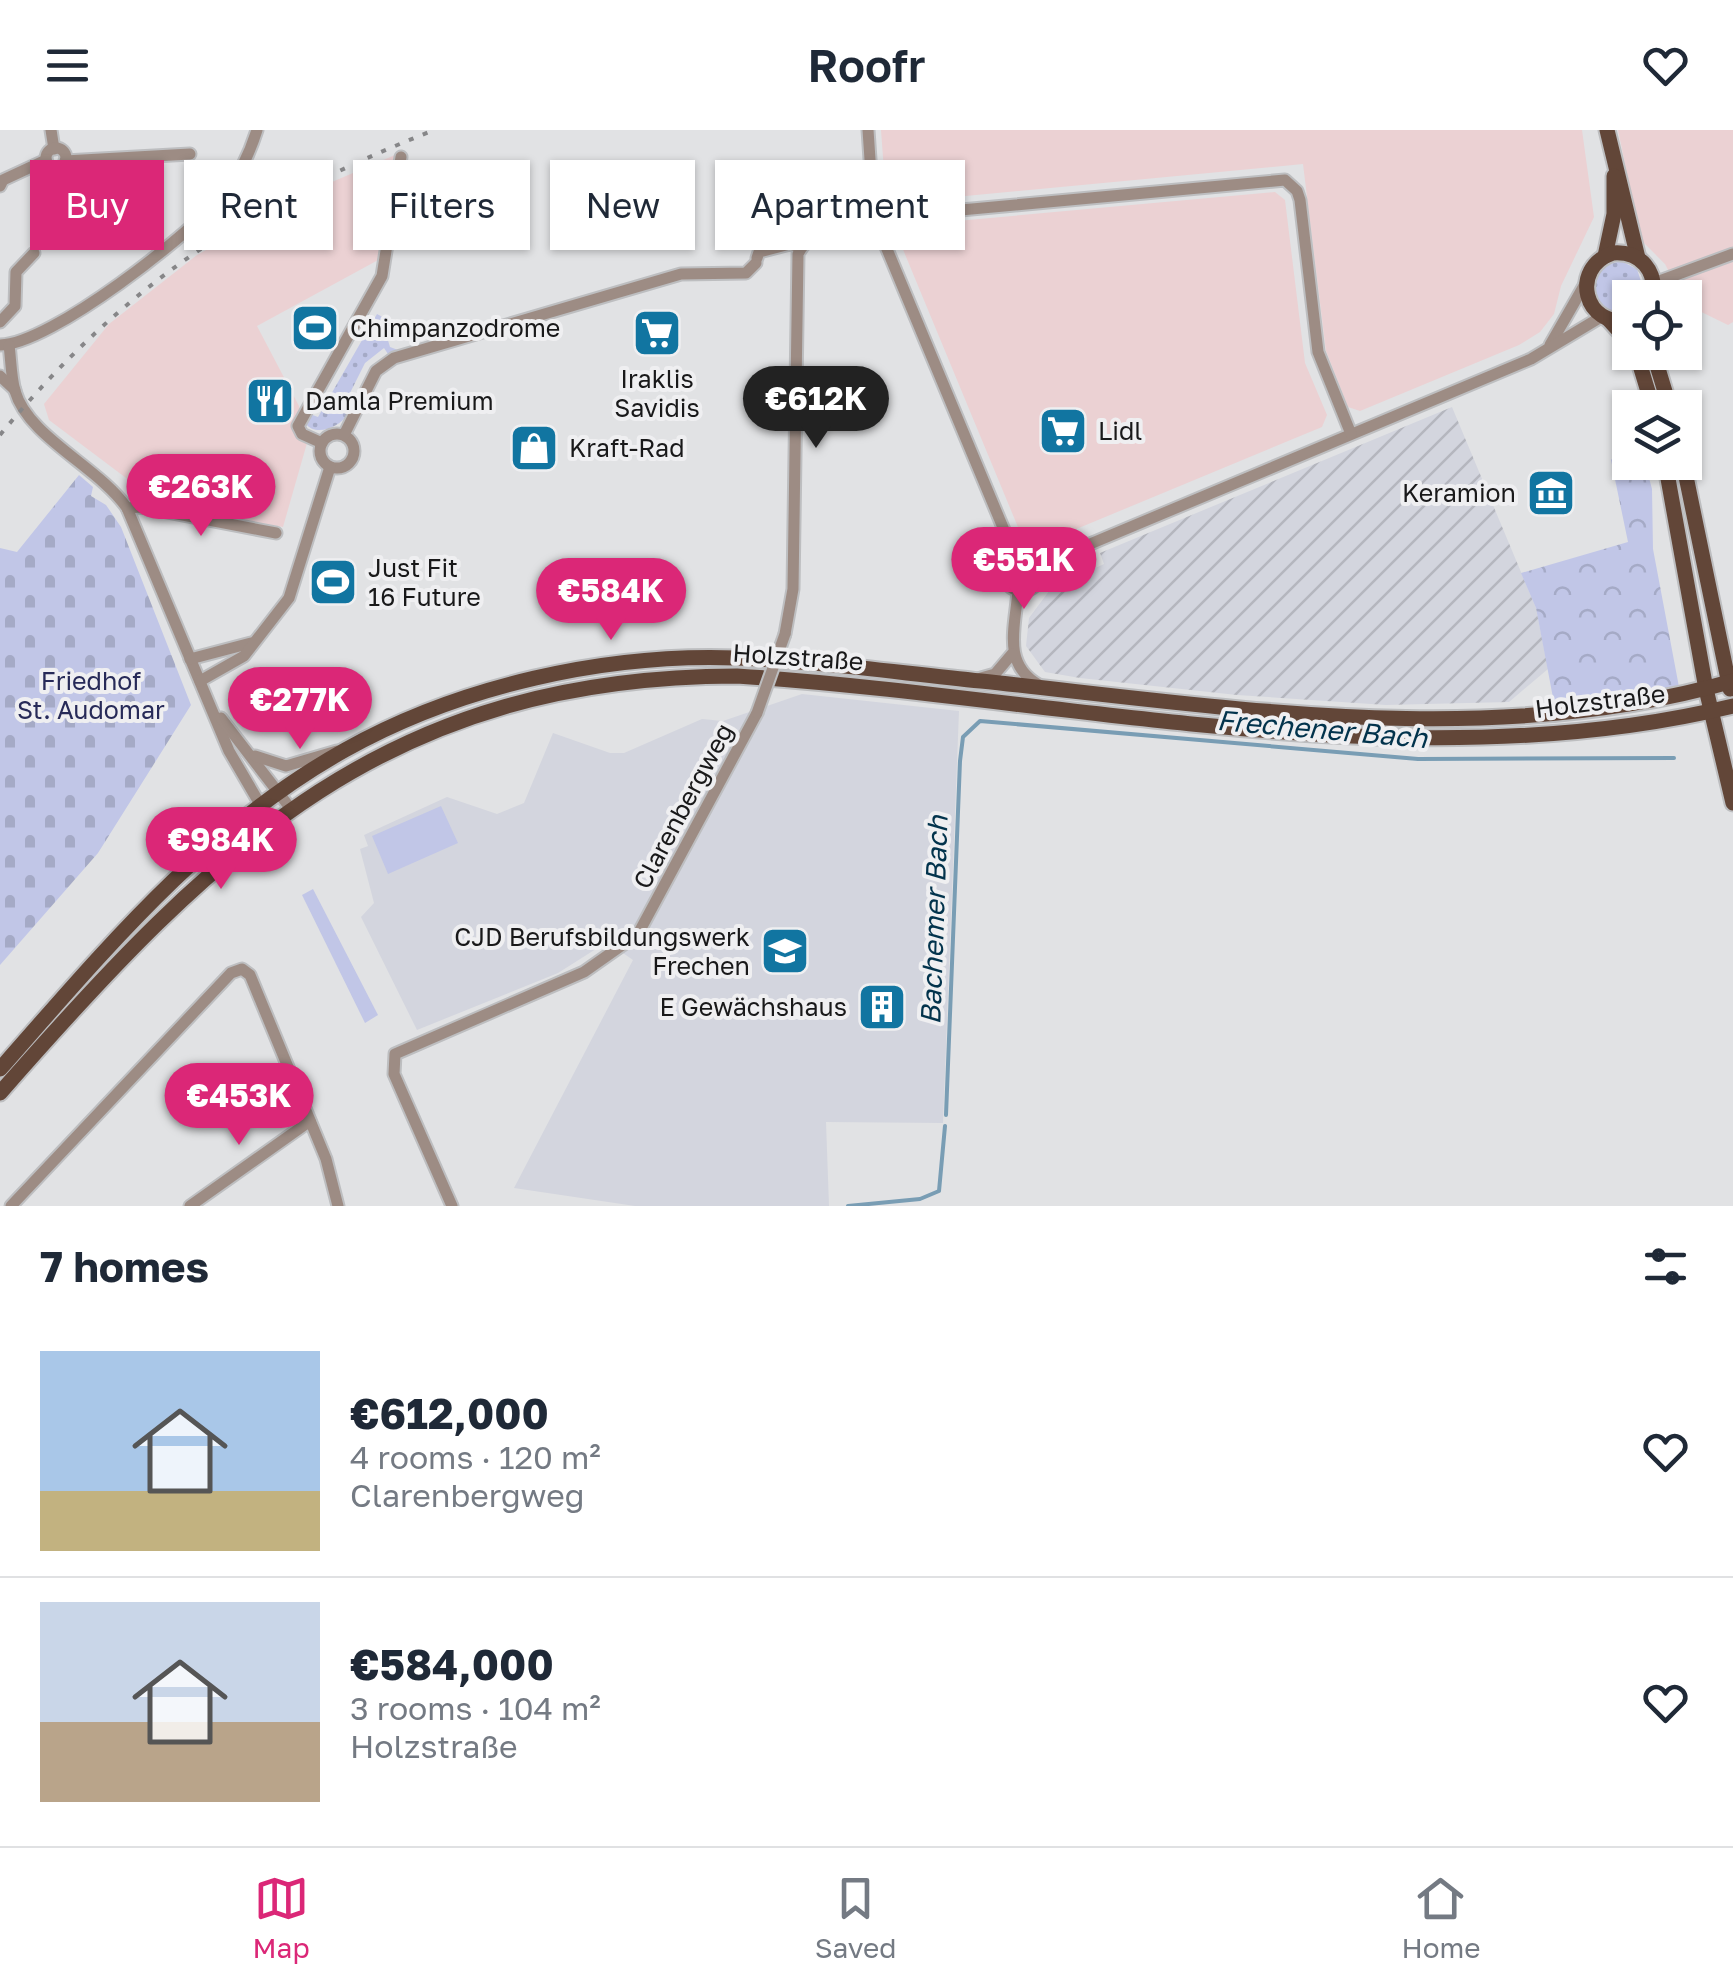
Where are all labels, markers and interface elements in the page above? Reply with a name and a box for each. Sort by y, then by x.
icon: menu [40,38,95,93]
text: Roofr [808,38,925,92]
icon: heart [1638,38,1693,93]
chip: Buy [30,160,164,250]
chip: Rent [184,160,333,250]
chip: Filters [353,160,530,250]
chip: New [550,160,695,250]
chip: Apartment [715,160,965,250]
map controls [1612,280,1702,480]
button: locate [1612,280,1702,370]
sports icon: Chimpanzodrome [289,302,341,354]
supermarket icon: Iraklis Savidis [631,307,683,359]
place label: Chimpanzodrome [350,312,560,343]
place label: Iraklis Savidis [614,363,700,423]
pin: €612K [746,366,886,451]
restaurant icon: Damla Premium [244,375,296,427]
text: €612K [765,379,867,417]
place label: Damla Premium [305,385,494,416]
button: layers [1612,390,1702,480]
supermarket icon: Lidl [1037,405,1089,457]
place label: Lidl [1098,415,1142,446]
shop icon: Kraft-Rad [508,422,560,474]
place label: Kraft-Rad [569,432,685,463]
pin: €263K [131,454,271,539]
text: €263K [148,467,254,505]
museum icon: Keramion [1525,467,1577,519]
place label: Keramion [1402,477,1516,508]
pin: €551K [954,527,1094,612]
text: €551K [973,540,1075,578]
place label: Just Fit 16 Future [368,552,481,612]
sports icon: Just Fit 16 Future [307,556,359,608]
pin: €584K [541,558,681,643]
text: €584K [558,571,664,609]
street label: Holzstraße [732,636,864,677]
park label: Friedhof St. Audomar [17,665,165,725]
pin: €277K [230,667,370,752]
street label: Holzstraße [1533,677,1667,724]
text: €277K [250,680,350,718]
water label: Frechener Bach [1216,703,1430,754]
street label: Clarenbergweg [626,718,739,894]
pin: €984K [151,807,291,892]
water label: Bachemer Bach [913,813,954,1025]
text: €984K [168,820,274,858]
place label: CJD Berufsbildungswerk Frechen [454,921,750,981]
school or university icon: CJD Berufsbildungswerk Frechen [759,925,811,977]
building icon: E Gewächshaus [856,981,908,1033]
place label: E Gewächshaus [660,991,847,1022]
pin: €453K [169,1063,309,1148]
text: €453K [187,1076,291,1114]
icon: filters [1638,1239,1693,1294]
text: 7 homes [40,1241,209,1291]
text: €612,000 [350,1388,549,1438]
icon: home [120,1391,240,1511]
icon: heart [1638,1424,1693,1479]
text: 4 rooms · 120 m² [350,1438,601,1476]
text: Clarenbergweg [350,1476,584,1514]
text: €584,000 [350,1639,554,1689]
icon: home [120,1642,240,1762]
icon: heart [1638,1675,1693,1730]
text: 3 rooms · 104 m² [350,1689,601,1727]
text: Holzstraße [350,1727,518,1765]
tab: Map [253,1871,310,1964]
tab: Saved [815,1871,896,1964]
tab: Home [1401,1871,1481,1964]

